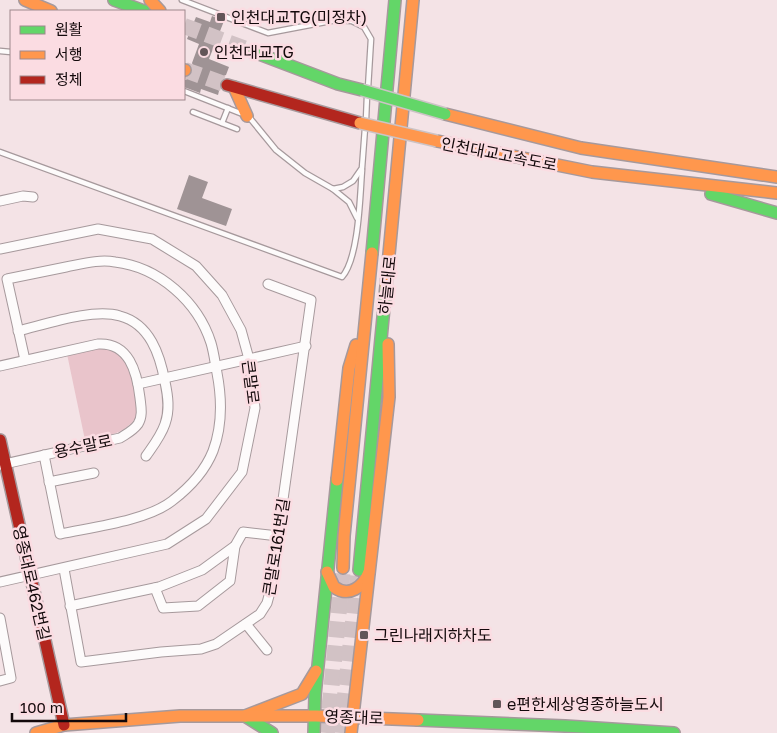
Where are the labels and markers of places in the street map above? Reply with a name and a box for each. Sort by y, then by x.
place label: 인천대교TG(미정차) [231,7,367,27]
marker: 인천대교TG(미정차) [215,11,227,23]
place label: 인천대교TG [214,42,294,62]
marker: 인천대교TG [198,46,210,58]
place label: 그린나래지하차도 [374,625,492,645]
marker: 그린나래지하차도 [358,629,370,641]
place label: e편한세상영종하늘도시 [507,694,663,714]
marker: e편한세상영종하늘도시 [491,698,503,710]

